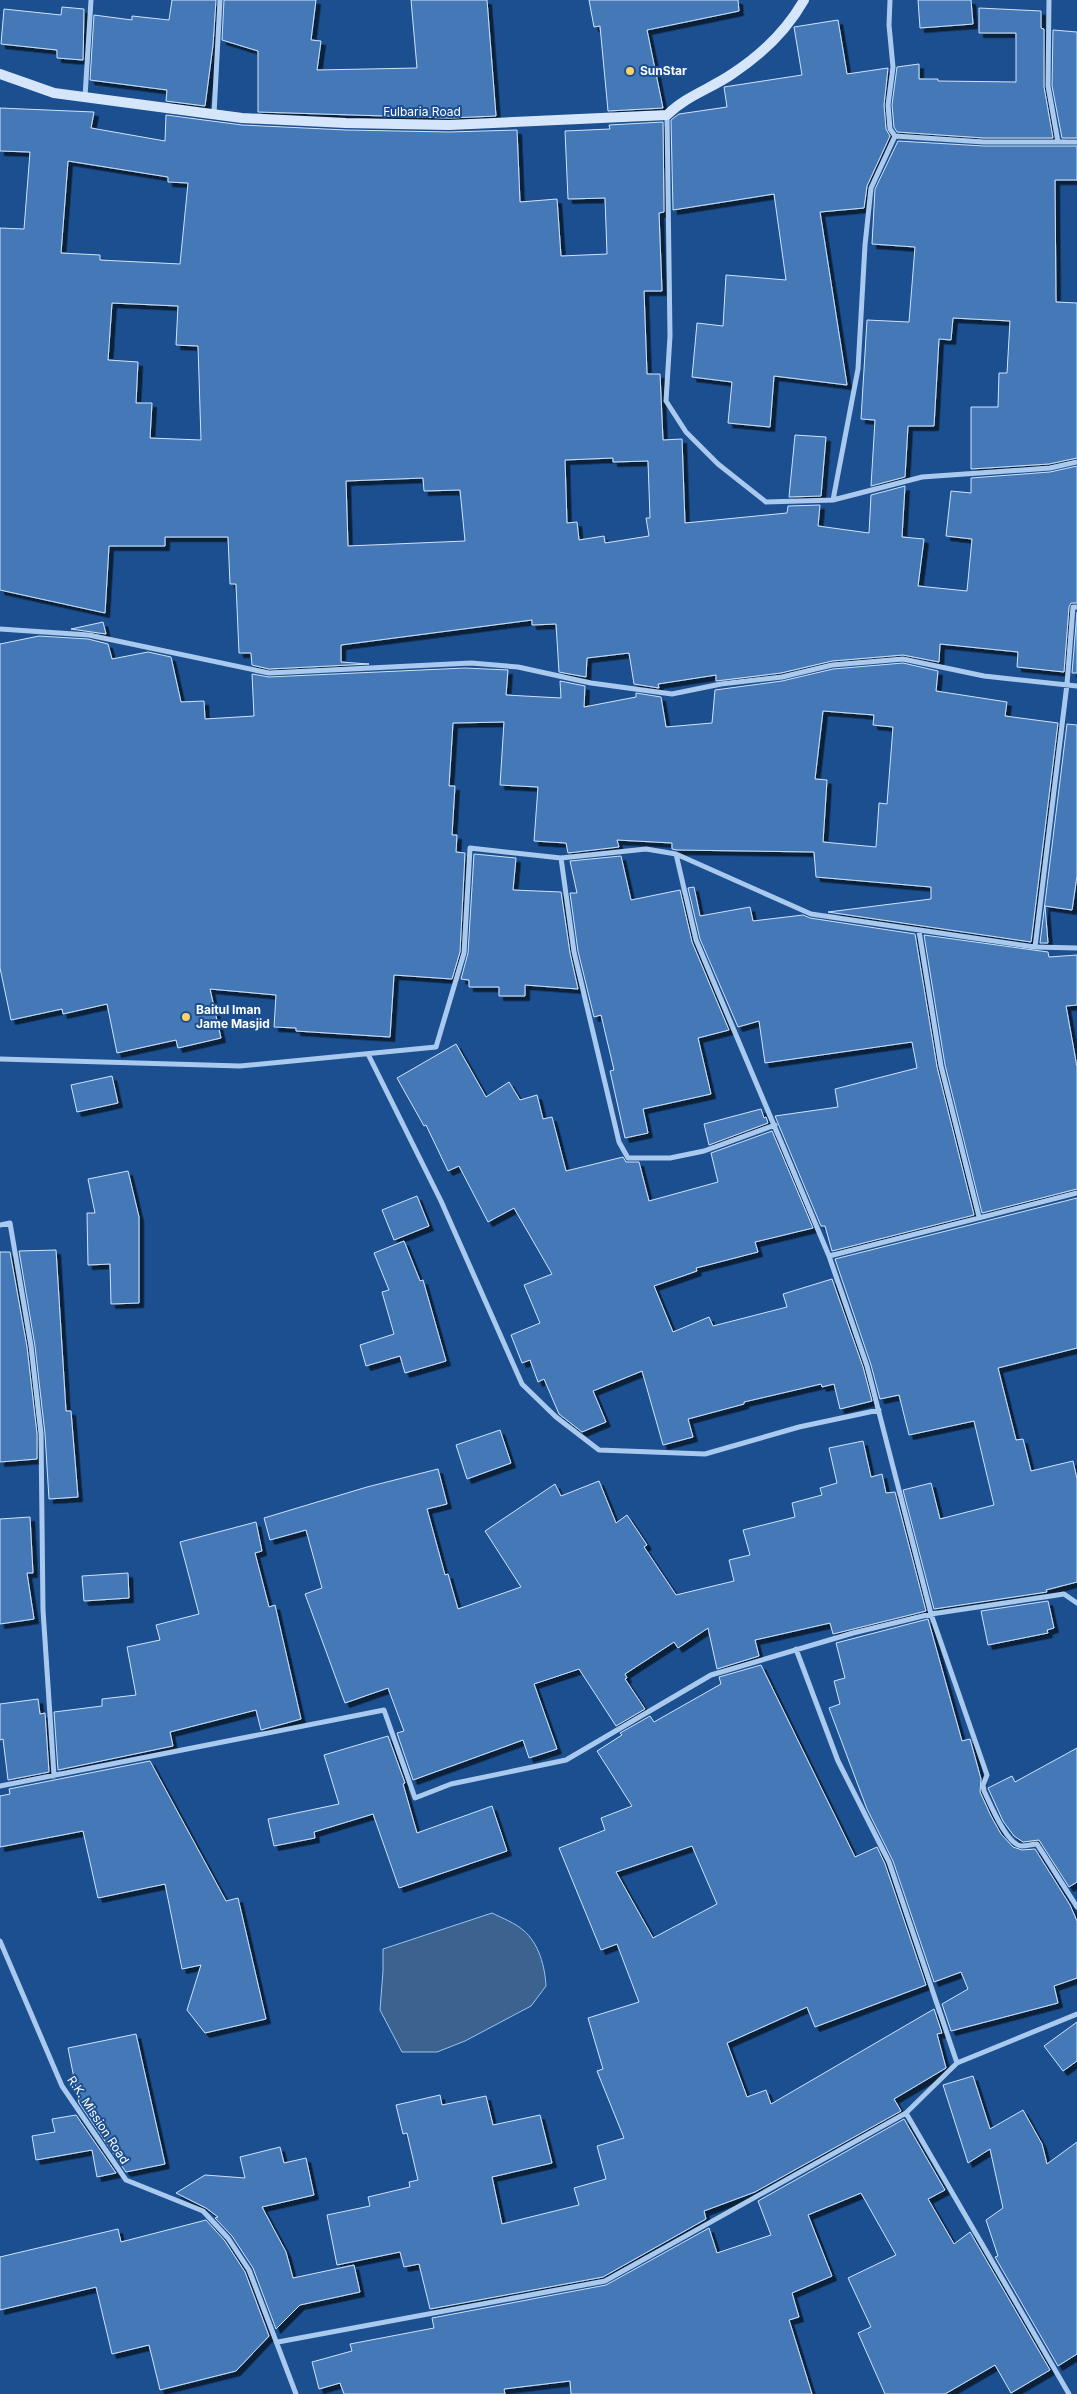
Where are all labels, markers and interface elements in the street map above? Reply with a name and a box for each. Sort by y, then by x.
place label: SunStar [640,63,687,78]
marker: SunStar [624,65,636,77]
street label: Fulbaria Road [383,104,461,119]
place label: Baitul Iman Jame Masjid [196,1002,270,1031]
marker: Baitul Iman Jame Masjid [180,1011,192,1023]
street label: R.K. Mission Road [64,2073,132,2167]

